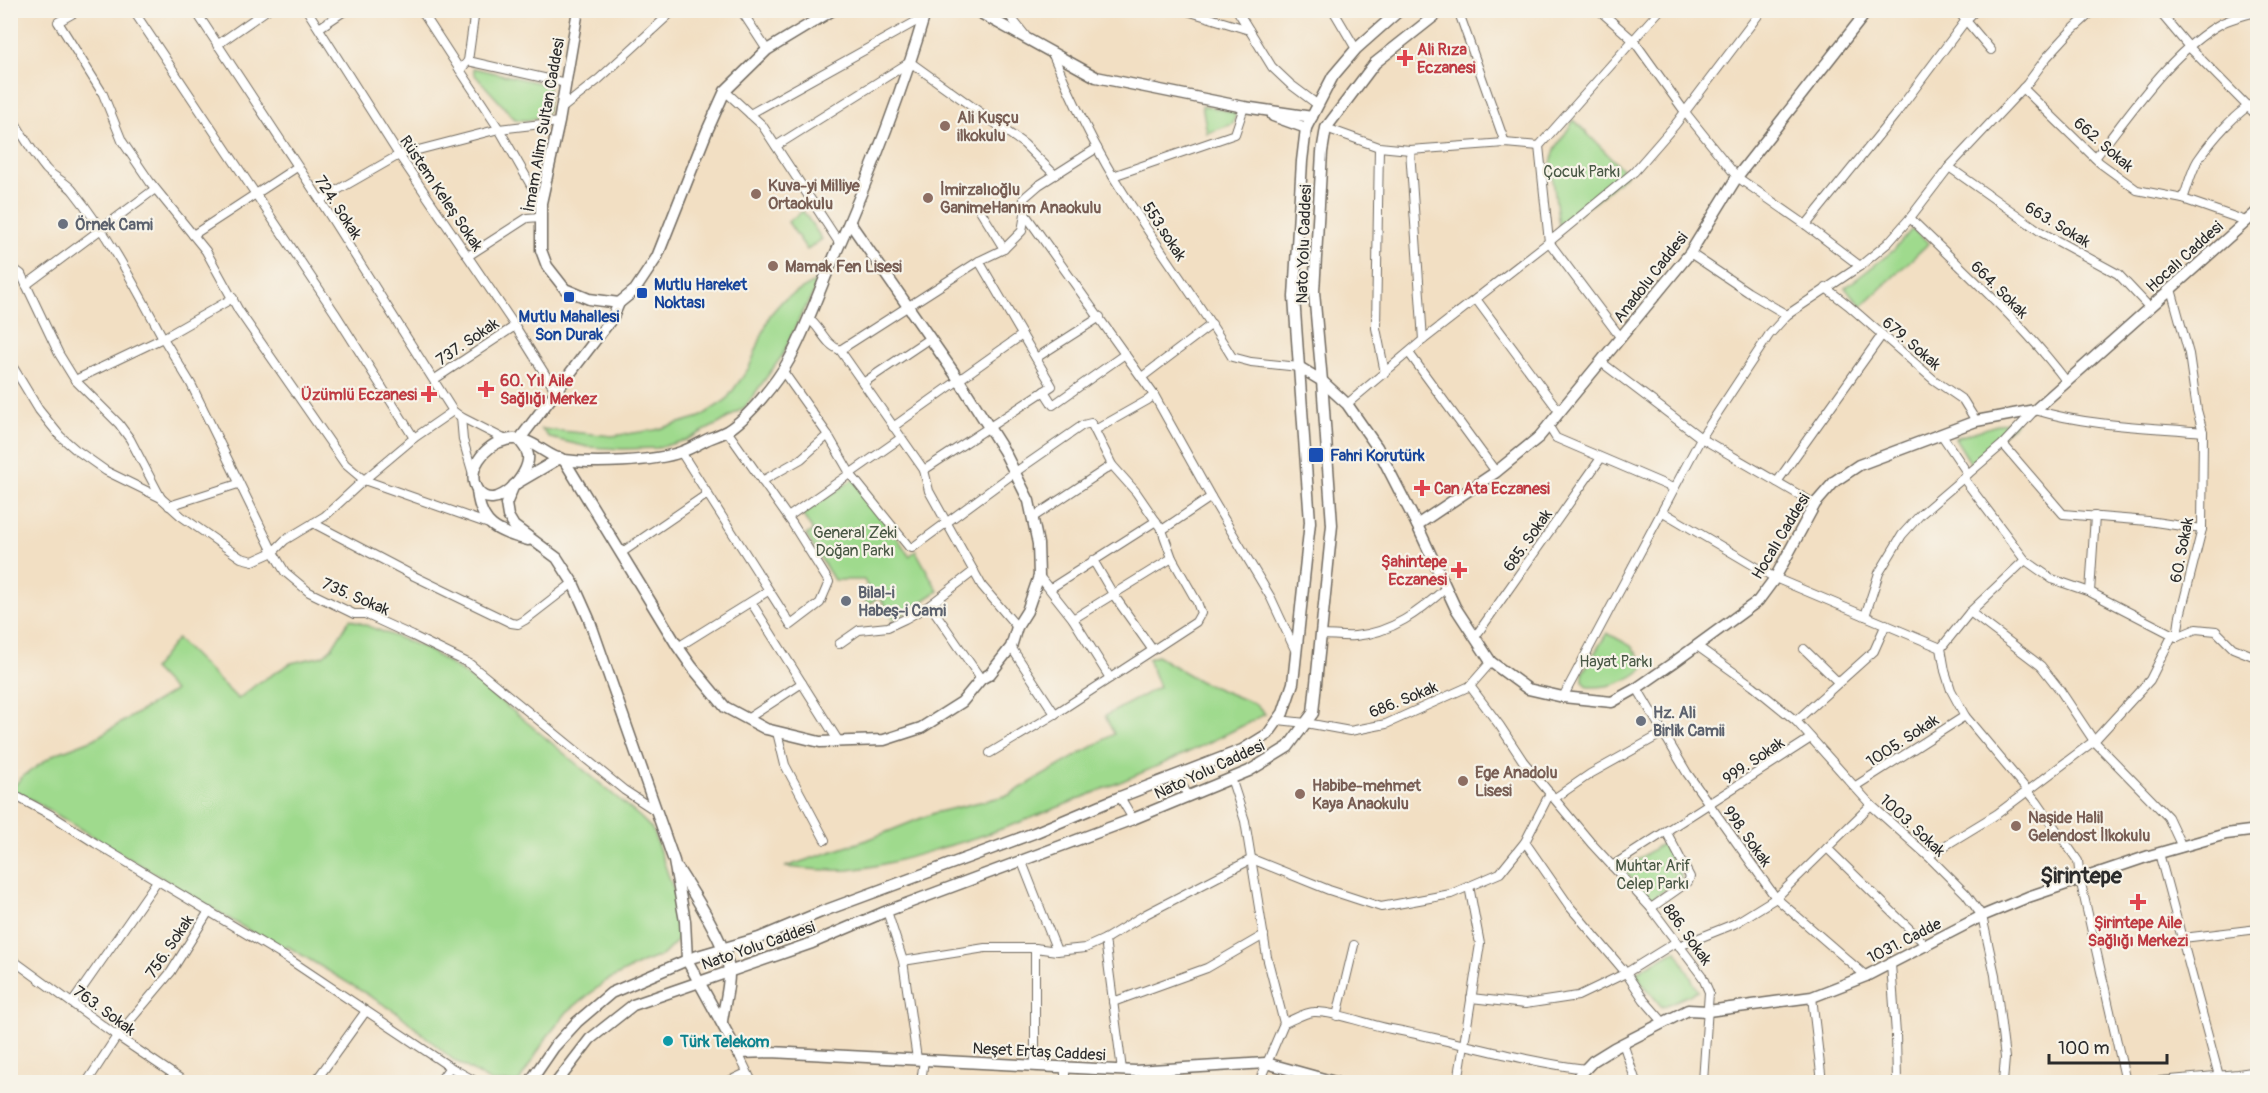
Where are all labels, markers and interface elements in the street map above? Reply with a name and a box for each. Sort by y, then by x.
street label: İmam Alim Sultan Caddesi [519,36,569,214]
place label: Ali Rıza Eczanesi [1417,40,1476,78]
marker: Ali Rıza Eczanesi [1398,51,1412,65]
place label: Ali Kuşçu ilkokulu [957,108,1019,146]
street label: 662. Sokak [2069,113,2138,177]
marker: Ali Kuşçu ilkokulu [938,119,952,133]
street label: Rüstem Keleş Sokak [395,132,487,255]
park label: Çocuk Parkı [1543,162,1621,182]
street label: 724. Sokak [310,172,366,244]
place label: Kuva-yi Milliye Ortaokulu [768,176,861,214]
place label: İmirzalıoğlu GanimeHanım Anaokulu [940,180,1101,218]
street label: Nato Yolu Caddesi [1292,184,1316,304]
marker: Kuva-yi Milliye Ortaokulu [749,187,763,201]
marker: İmirzalıoğlu GanimeHanım Anaokulu [921,191,935,205]
street label: 663. Sokak [2021,197,2094,252]
street label: 553.sokak [1138,198,1191,265]
place label: Örnek Cami [75,215,153,235]
marker: Örnek Cami [56,217,70,231]
street label: Hocalı Caddesi [2142,217,2227,297]
street label: Anadolu Caddesi [1609,228,1692,327]
place label: Mamak Fen Lisesi [785,257,902,277]
street label: 664. Sokak [1966,257,2033,323]
marker: Mamak Fen Lisesi [766,259,780,273]
place label: Mutlu Hareket Noktası [654,275,748,313]
marker: Mutlu Hareket Noktası [635,286,649,300]
marker: Mutlu Mahallesi Son Durak [562,290,576,304]
place label: Mutlu Mahallesi Son Durak [519,307,620,345]
street label: 737. Sokak [432,313,503,370]
street label: 679. Sokak [1878,313,1945,375]
place label: 60. Yıl Aile Sağlığı Merkez [500,371,598,409]
marker: 60. Yıl Aile Sağlığı Merkez [477,380,495,398]
place label: Üzümlü Eczanesi [301,385,417,405]
marker: Üzümlü Eczanesi [422,387,436,401]
marker: Fahri Korutürk [1307,446,1325,464]
place label: Fahri Korutürk [1330,446,1425,466]
place label: Can Ata Eczanesi [1434,479,1550,499]
marker: Can Ata Eczanesi [1415,481,1429,495]
street label: Hocalı Caddesi [1747,490,1814,583]
street label: 685. Sokak [1499,505,1557,576]
street label: 60. Sokak [2166,516,2198,584]
park label: General Zeki Doğan Parkı [813,523,897,561]
place label: Şahintepe Eczanesi [1381,552,1448,590]
marker: Şahintepe Eczanesi [1452,563,1466,577]
street label: 735. Sokak [319,574,393,620]
place label: Bilal-i Habeş-i Cami [858,583,946,621]
marker: Bilal-i Habeş-i Cami [839,594,853,608]
park label: Hayat Parkı [1579,652,1653,672]
street label: 686. Sokak [1366,677,1441,723]
place label: Hz. Ali Birlik Camii [1653,703,1725,741]
street label: 1005. Sokak [1863,710,1943,772]
marker: Hz. Ali Birlik Camii [1634,714,1648,728]
street label: 999. Sokak [1719,733,1789,789]
street label: Nato Yolu Caddesi [1151,736,1268,804]
place label: Ege Anadolu Lisesi [1475,763,1558,801]
marker: Ege Anadolu Lisesi [1456,774,1470,788]
place label: Habibe-mehmet Kaya Anaokulu [1312,776,1422,814]
marker: Habibe-mehmet Kaya Anaokulu [1293,787,1307,801]
street label: 1003. Sokak [1875,790,1950,861]
street label: 998. Sokak [1718,802,1776,871]
place label: Naşide Halil Gelendost İlkokulu [2028,808,2150,846]
marker: Naşide Halil Gelendost İlkokulu [2009,819,2023,833]
park label: Muhtar Arif Celep Parkı [1615,856,1691,894]
district label: Şirintepe [2040,862,2123,890]
marker: Şirintepe Aile Sağlığı Merkezi [2129,893,2147,911]
street label: 886. Sokak [1658,900,1716,969]
street label: 756. Sokak [141,911,198,982]
place label: Şirintepe Aile Sağlığı Merkezi [2088,913,2188,951]
street label: 1031. Cadde [1864,914,1945,968]
street label: Nato Yolu Caddesi [699,917,818,975]
street label: 763. Sokak [69,981,140,1040]
scale bar [2049,1027,2168,1065]
place label: Türk Telekom [679,1032,770,1052]
marker: Türk Telekom [661,1034,675,1048]
text: 100 m [2058,1037,2110,1060]
street label: Neşet Ertaş Caddesi [972,1039,1106,1065]

